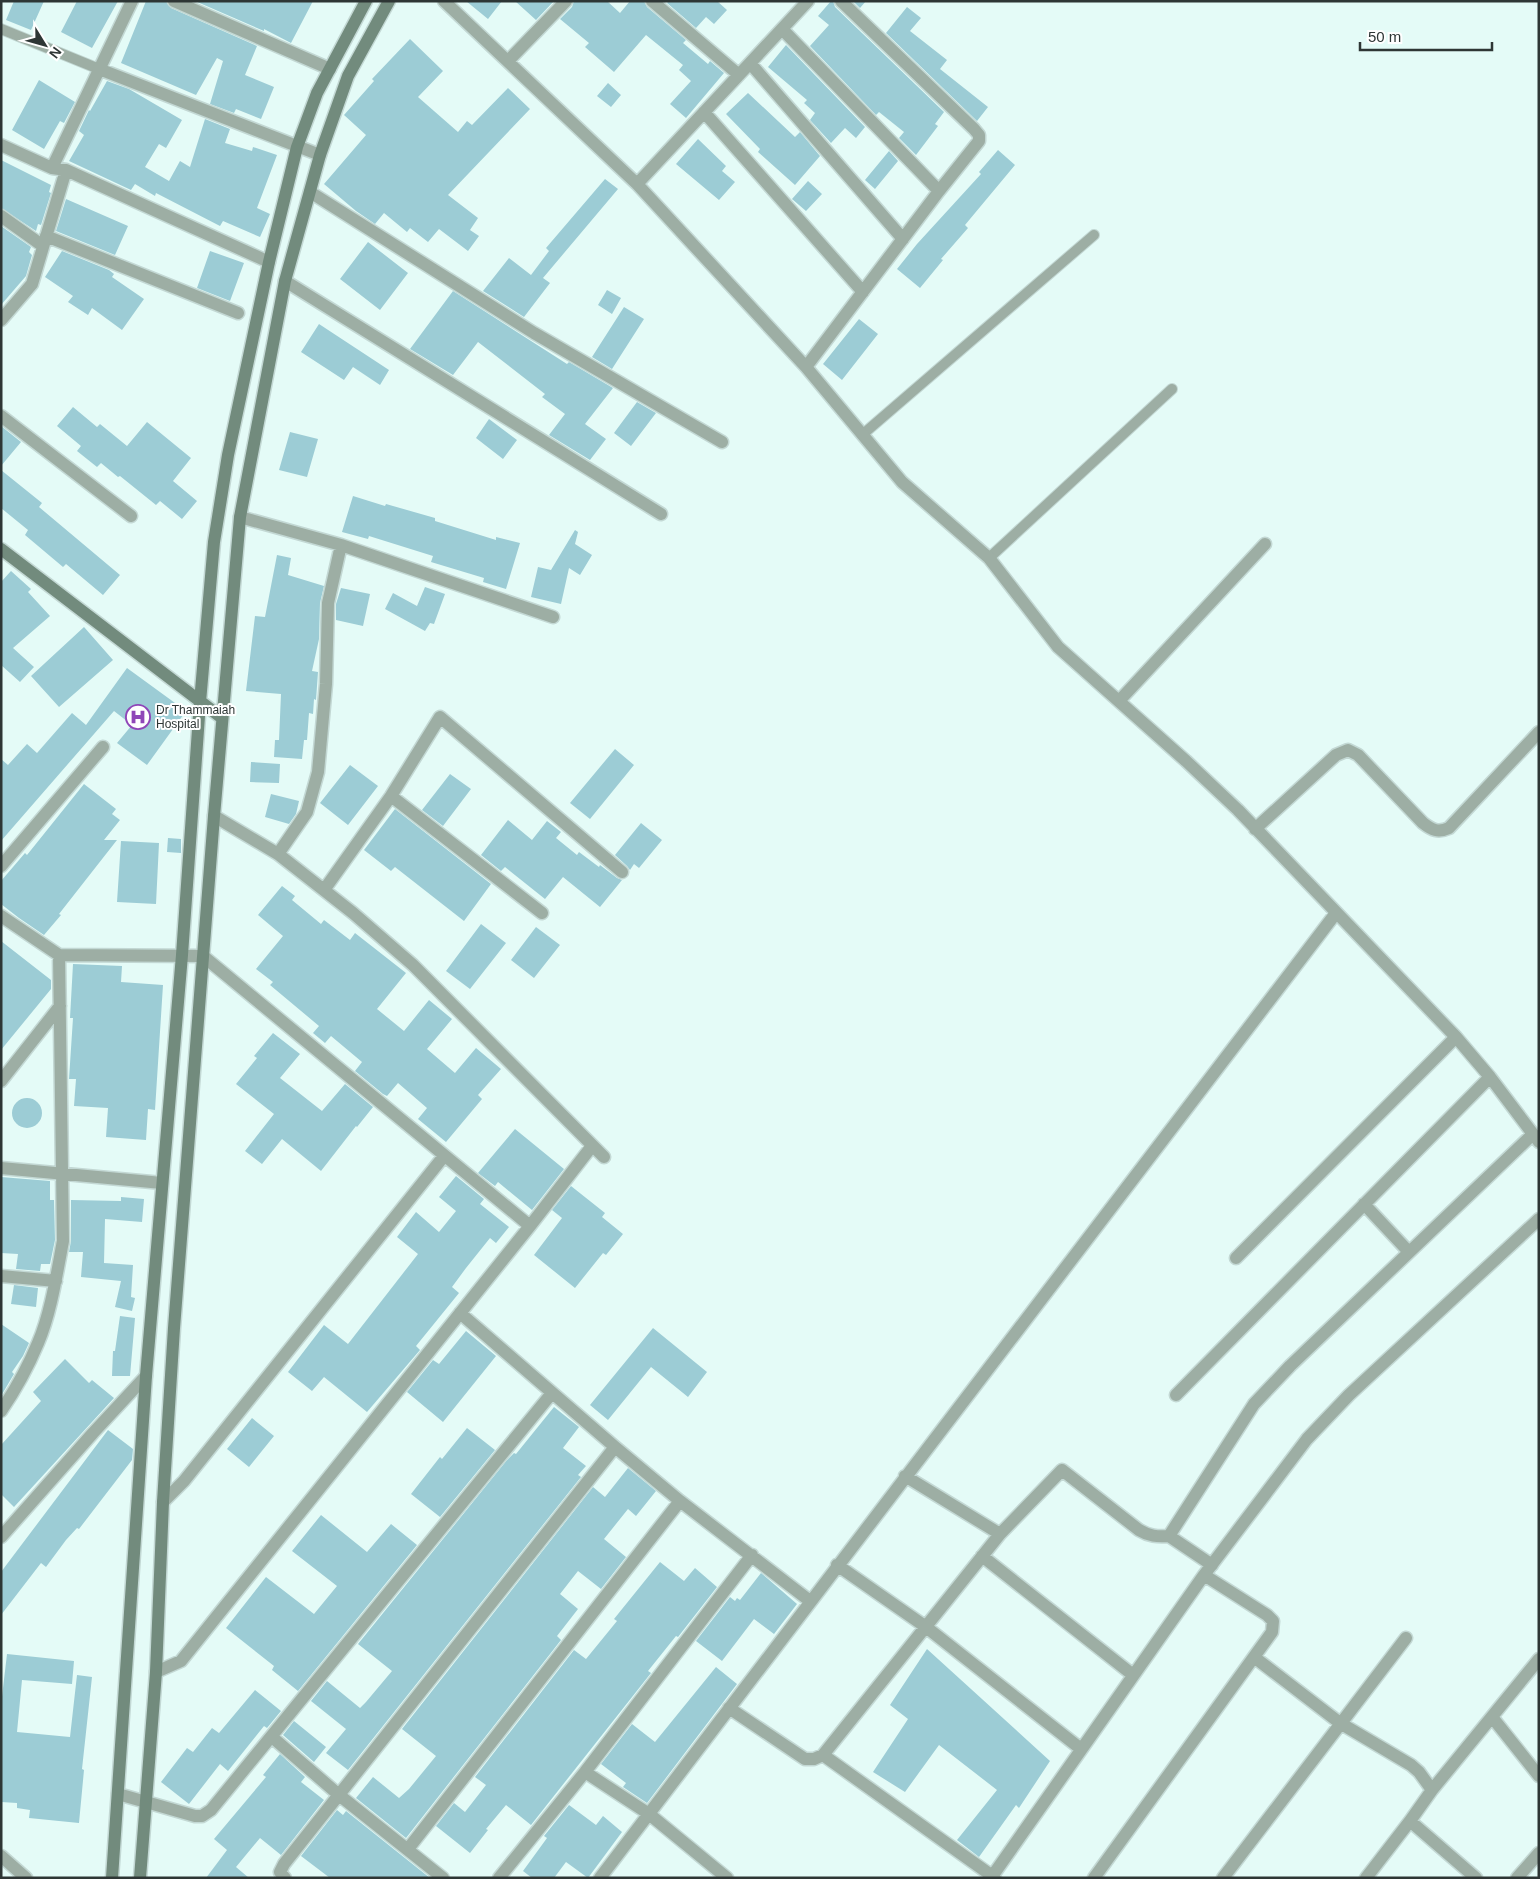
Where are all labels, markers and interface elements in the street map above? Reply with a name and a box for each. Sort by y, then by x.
north arrow [20,20,70,70]
scale bar [1360,20,1492,52]
text: 50 m [1368,28,1401,45]
text: N [46,44,65,62]
place label: Dr Thammaiah Hospital [156,703,235,731]
hospital icon: Dr Thammaiah Hospital [125,704,151,730]

